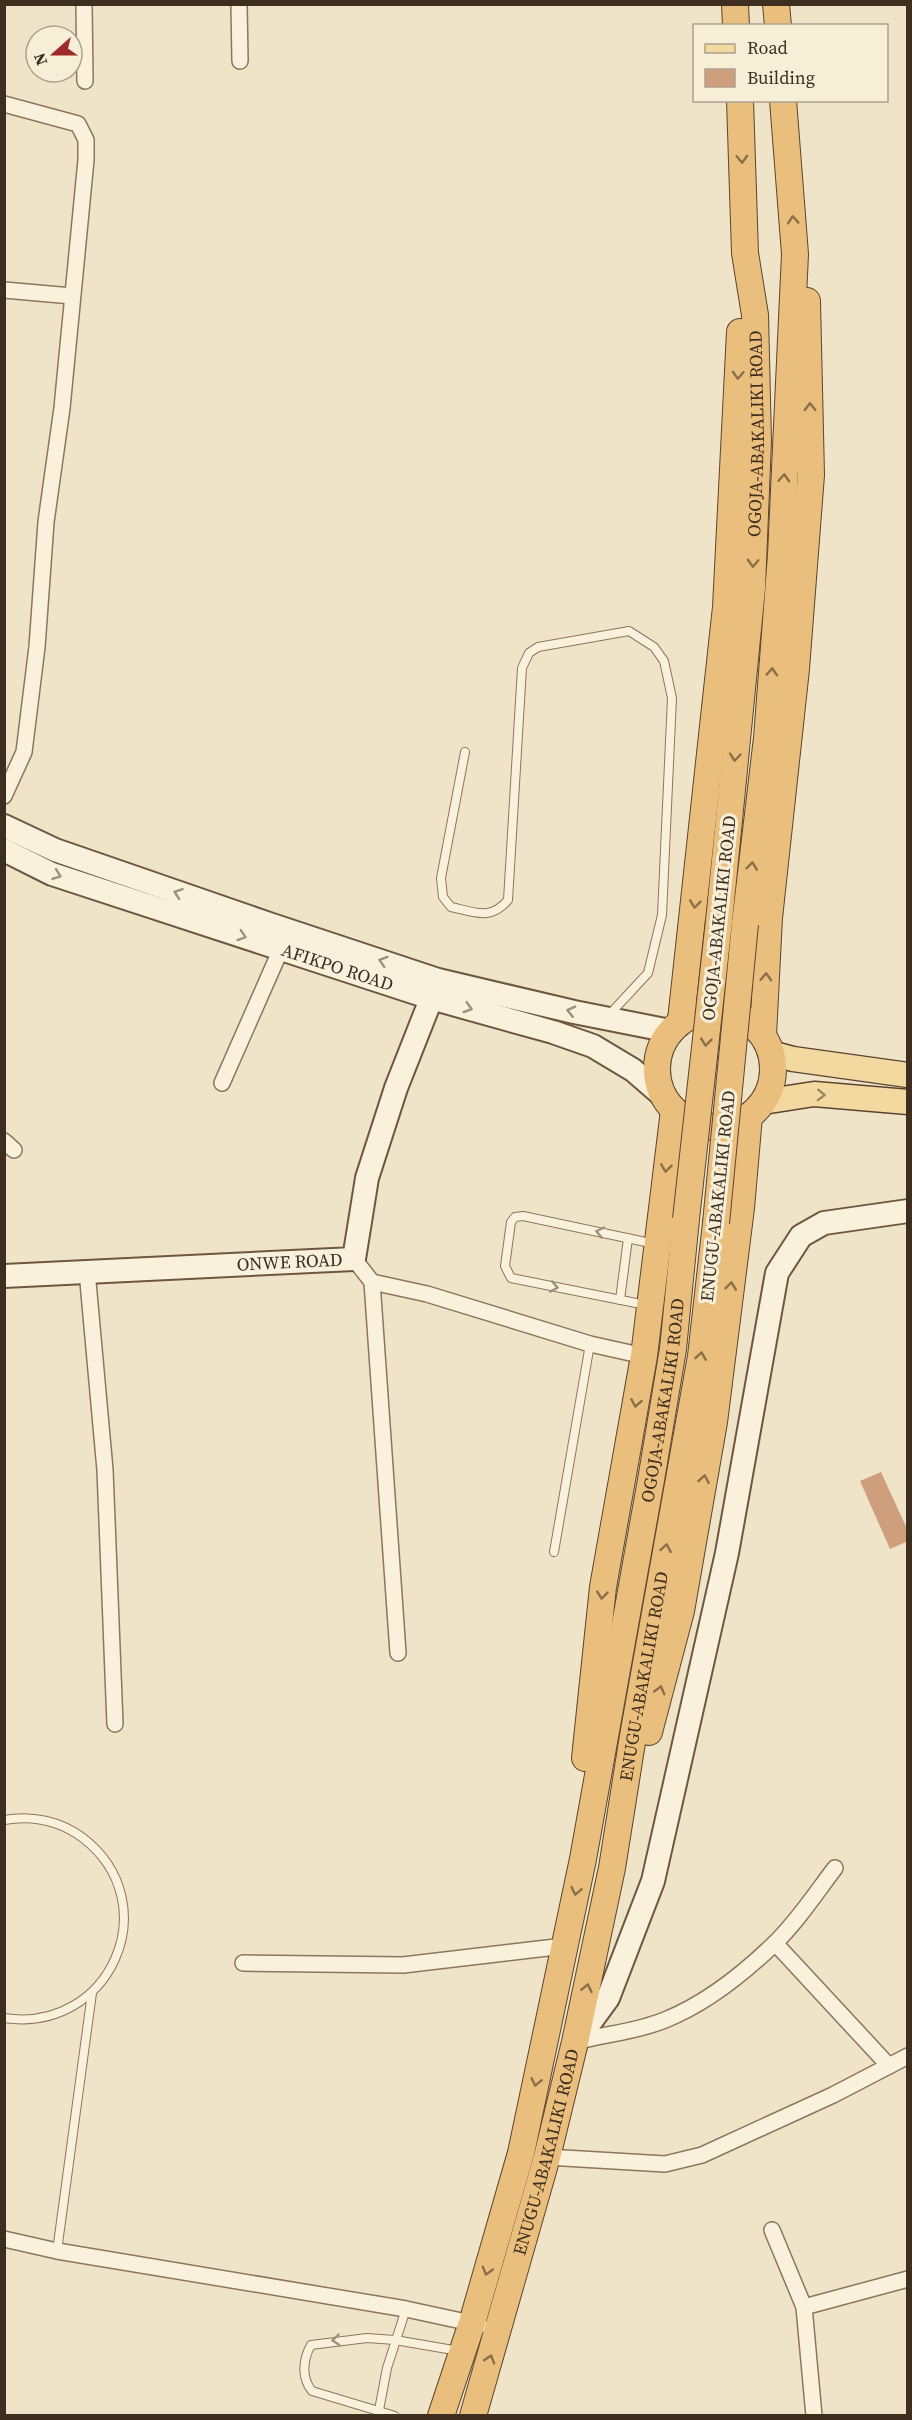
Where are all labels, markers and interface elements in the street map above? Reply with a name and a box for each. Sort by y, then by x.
north arrow [24,24,84,84]
legend [693,24,888,102]
text: Road [747,35,788,60]
text: N [28,50,52,69]
text: Building [747,65,815,90]
one-way arrow [736,154,748,163]
one-way arrow [786,216,799,225]
street label: OGOJA-ABAKALIKI ROAD [741,330,770,537]
one-way arrow [731,370,744,379]
one-way arrow [804,402,816,411]
one-way arrow [778,473,791,482]
one-way arrow [747,558,760,567]
one-way arrow [765,668,778,677]
one-way arrow [729,752,742,762]
street label: OGOJA-ABAKALIKI ROAD [695,814,742,1022]
one-way arrow [745,862,758,871]
one-way arrow [51,868,62,881]
one-way arrow [173,887,184,900]
one-way arrow [689,899,702,908]
one-way arrow [236,929,247,941]
street label: AFIKPO ROAD [278,937,397,997]
one-way arrow [378,956,389,969]
one-way arrow [759,973,772,982]
one-way arrow [462,1001,473,1013]
one-way arrow [566,1005,576,1018]
one-way arrow [700,1037,713,1046]
one-way arrow [816,1088,825,1101]
street label: ENUGU-ABAKALIKI ROAD [694,1089,741,1303]
one-way arrow [661,1164,673,1173]
one-way arrow [595,1226,605,1239]
street label: ONWE ROAD [236,1247,343,1277]
one-way arrow [549,1279,559,1292]
one-way arrow [725,1281,737,1290]
street label: OGOJA-ABAKALIKI ROAD [634,1297,690,1505]
one-way arrow [694,1352,706,1361]
one-way arrow [630,1398,643,1408]
one-way arrow [698,1474,710,1483]
one-way arrow [660,1544,672,1553]
street label: ENUGU-ABAKALIKI ROAD [613,1569,674,1783]
one-way arrow [596,1591,609,1600]
one-way arrow [653,1685,665,1696]
one-way arrow [570,1886,583,1896]
one-way arrow [580,1983,593,1993]
street label: ENUGU-ABAKALIKI ROAD [507,2046,585,2258]
one-way arrow [530,2077,543,2087]
one-way arrow [482,2265,494,2276]
one-way arrow [332,2333,341,2346]
one-way arrow [483,2355,495,2365]

